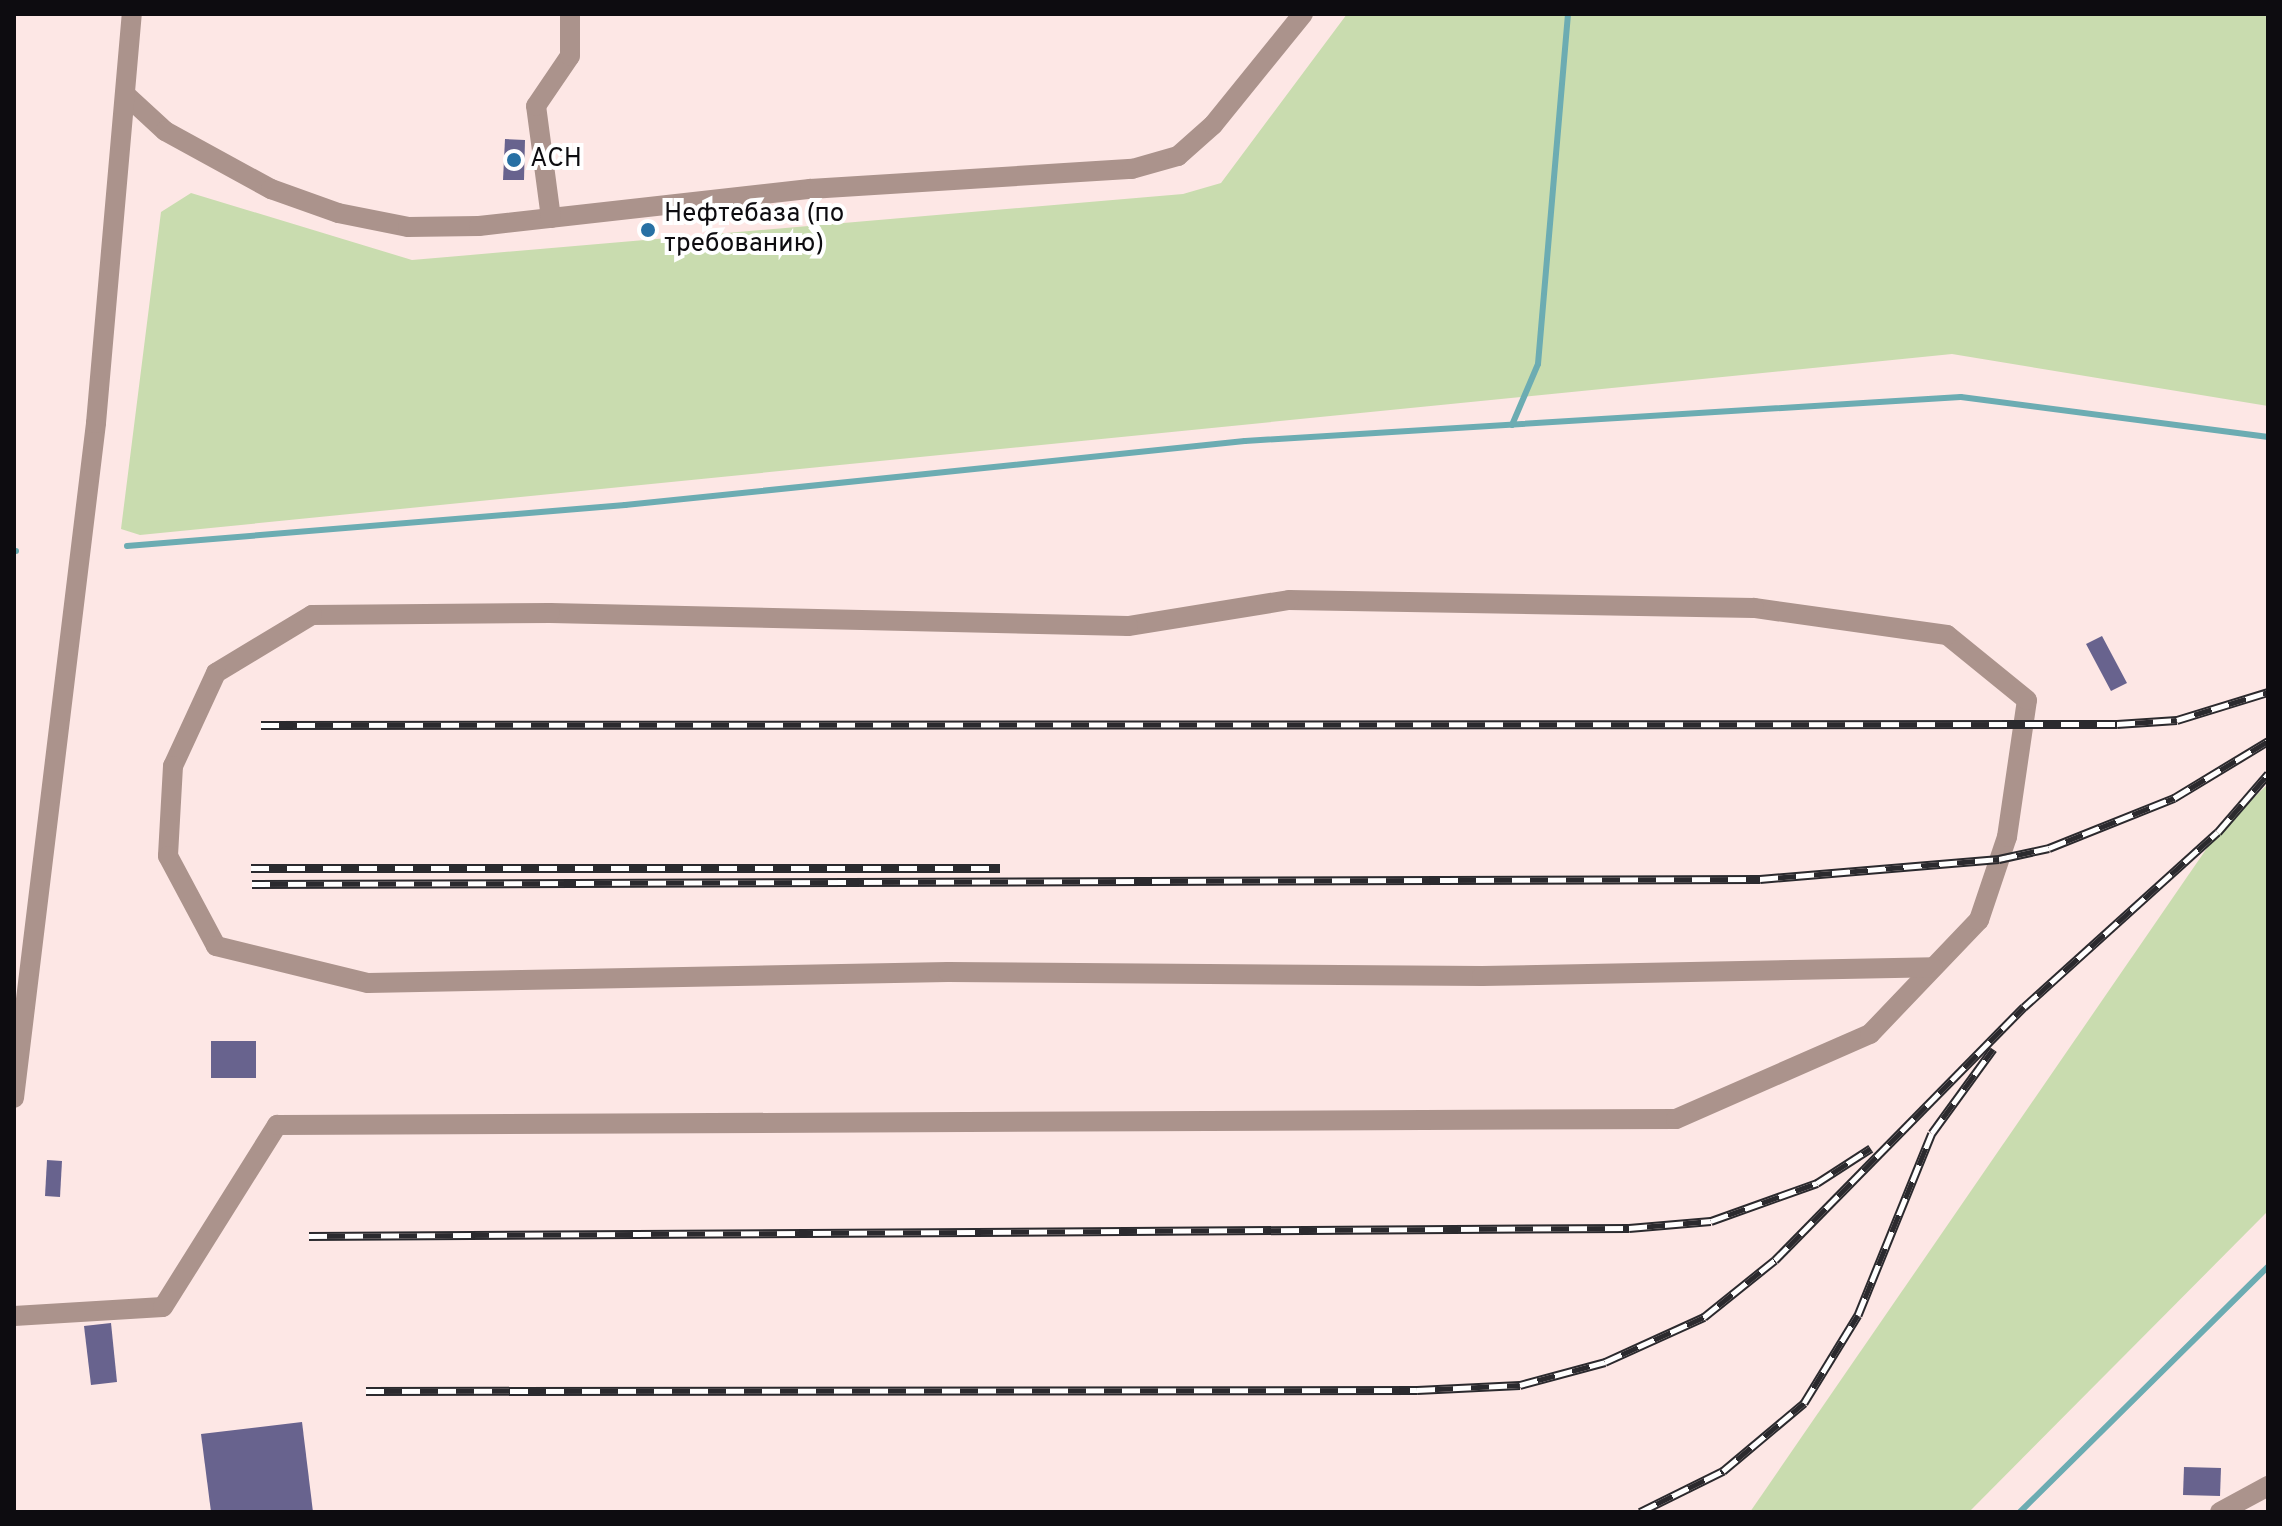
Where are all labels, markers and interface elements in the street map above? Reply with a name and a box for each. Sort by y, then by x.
place label: АСН [530,144,582,176]
marker: АСН [505,151,523,169]
place label: Нефтебаза (по требованию) [664,199,844,260]
marker: Нефтебаза (по требованию) [639,221,657,239]

